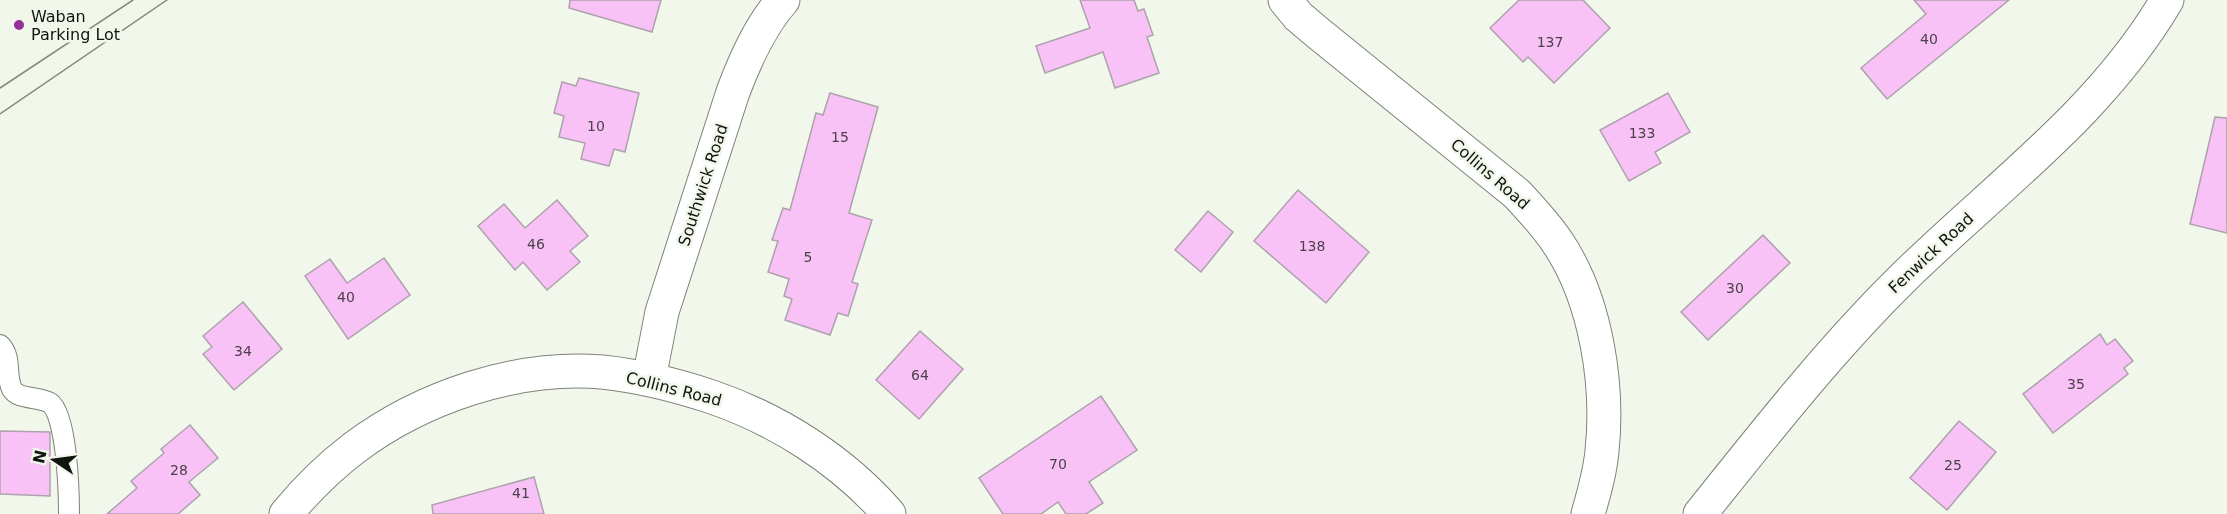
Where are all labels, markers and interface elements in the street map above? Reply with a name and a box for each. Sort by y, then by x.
place label: Waban Parking Lot [31,7,120,44]
marker: Waban Parking Lot [12,18,26,32]
house number: 40 [1920,31,1938,47]
house number: 137 [1537,34,1563,50]
house number: 10 [587,118,605,134]
street label: Southwick Road [674,122,732,248]
house number: 133 [1629,125,1655,141]
house number: 15 [831,129,849,145]
street label: Collins Road [1447,135,1533,213]
street label: Fenwick Road [1885,209,1977,297]
house number: 46 [527,236,545,252]
house number: 138 [1299,238,1325,254]
house number: 5 [804,249,812,265]
house number: 30 [1726,280,1744,296]
house number: 40 [337,289,355,305]
house number: 34 [234,343,252,359]
house number: 64 [911,367,929,383]
street label: Collins Road [624,368,724,410]
house number: 35 [2067,376,2085,392]
north arrow [24,430,84,490]
text: N [29,448,51,465]
house number: 70 [1049,456,1067,472]
house number: 25 [1944,457,1962,473]
house number: 28 [170,462,188,478]
house number: 41 [512,485,530,501]

